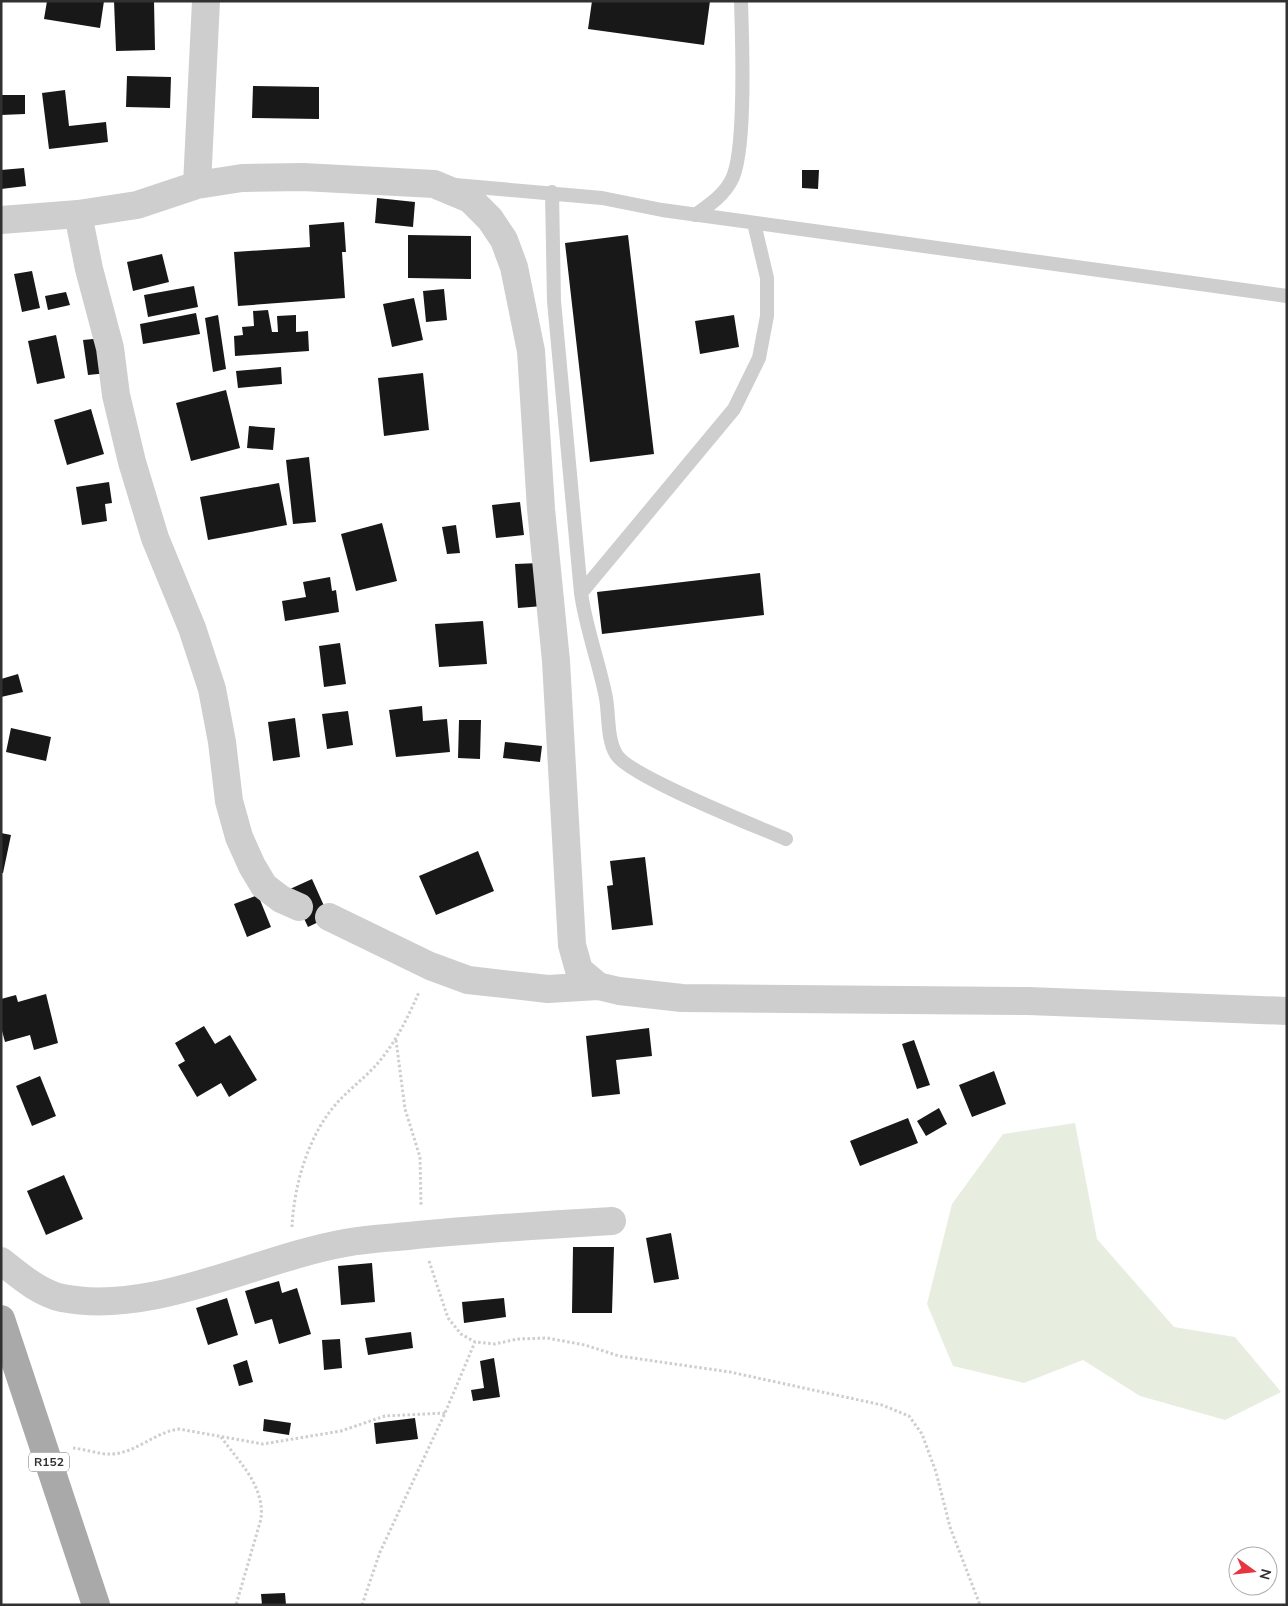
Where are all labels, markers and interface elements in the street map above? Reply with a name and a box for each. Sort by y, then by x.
road number: R152 [29,1452,69,1471]
north arrow [1228,1546,1278,1596]
text: N [1255,1567,1276,1582]

